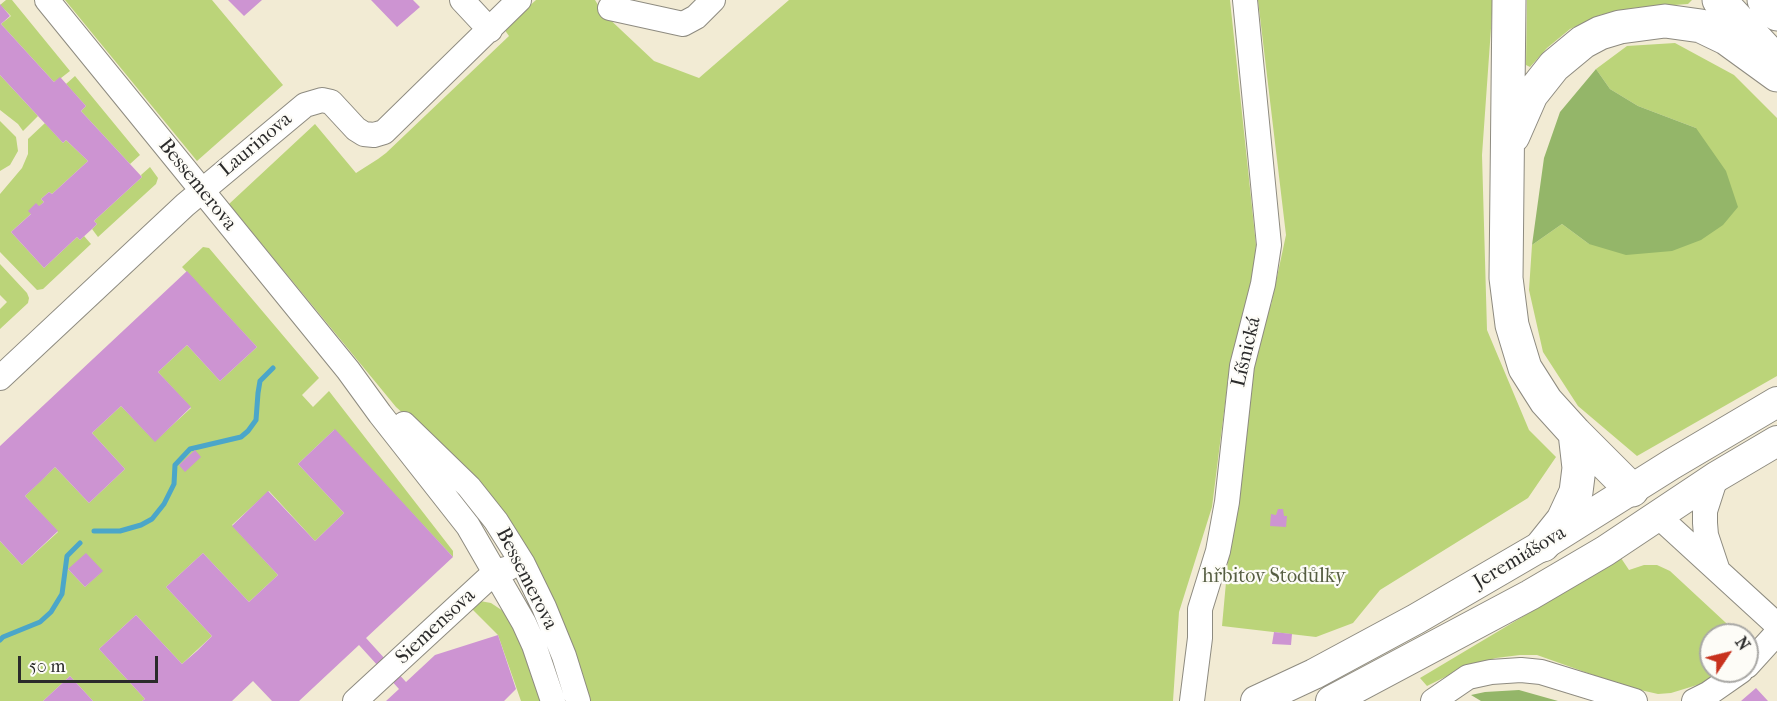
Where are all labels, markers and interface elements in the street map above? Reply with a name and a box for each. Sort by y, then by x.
street label: Laurinova [215,108,297,182]
street label: Bessemerova [153,134,241,236]
street label: Líšnická [1227,315,1267,389]
street label: Jeremiášova [1470,521,1570,595]
street label: Bessemerova [490,524,562,634]
park label: hřbitov Stodůlky [1202,565,1346,589]
street label: Siemensova [391,584,481,670]
north arrow [1699,623,1759,683]
text: N [1731,633,1754,654]
scale bar [21,644,160,682]
text: 50 m [29,656,65,677]

